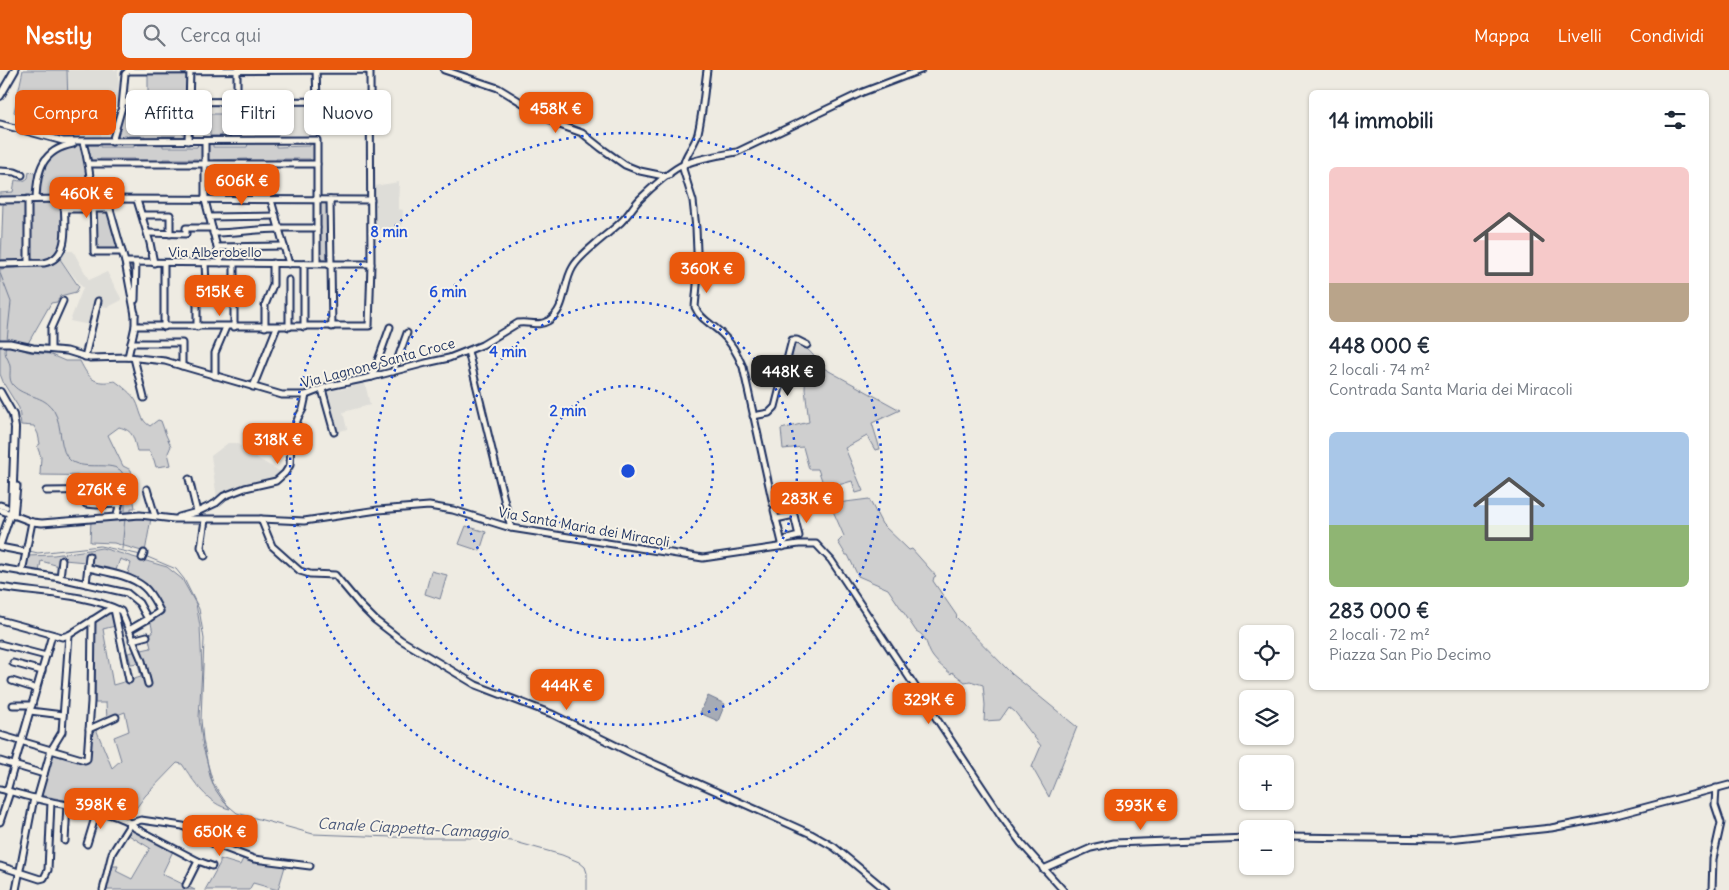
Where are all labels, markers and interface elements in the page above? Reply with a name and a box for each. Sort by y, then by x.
search box [122,13,472,58]
text: Nestly [25,20,92,50]
icon: search [140,21,168,49]
text: Cerca qui [180,23,261,47]
text: Mappa [1474,24,1529,47]
text: Livelli [1557,24,1602,47]
text: Condividi [1630,24,1704,47]
chip: Compra [15,90,116,135]
chip: Affitta [126,90,212,135]
chip: Filtri [222,90,294,135]
chip: Nuovo [304,90,391,135]
pin: 458K € [515,92,597,134]
text: 458K € [530,98,582,118]
icon: filters [1661,106,1689,134]
text: 14 immobili [1329,107,1434,134]
pin: 606K € [201,164,283,206]
text: 606K € [216,170,268,190]
pin: 460K € [46,176,128,219]
text: 460K € [61,183,114,203]
icon: home [1464,199,1554,289]
text: 8 min [370,222,408,241]
street label: Via Alberobello [168,243,262,261]
pin: 360K € [666,252,748,294]
text: 360K € [681,258,733,278]
pin: 515K € [179,274,261,317]
text: 515K € [196,281,244,301]
text: 6 min [429,282,467,301]
text: 448 000 € [1329,332,1430,359]
street label: Via Lagnone Santa Croce [299,334,457,392]
text: 4 min [489,342,527,361]
pin: 448K € [747,354,829,397]
text: 2 locali · 74 m² [1329,359,1430,379]
text: 448K € [762,361,814,381]
text: Contrada Santa Maria dei Miracoli [1329,379,1573,399]
text: 2 min [550,401,587,420]
pin: 318K € [237,422,319,465]
text: 318K € [254,429,302,449]
centre of rings [619,462,637,480]
icon: home [1464,464,1554,554]
pin: 276K € [61,472,143,515]
text: 276K € [77,479,127,499]
pin: 283K € [766,482,848,524]
text: 283K € [781,488,833,508]
street label: Via Santa Maria dei Miracoli [497,503,671,551]
text: 283 000 € [1329,597,1430,624]
text: 2 locali · 72 m² [1329,624,1430,644]
map controls [1239,625,1294,875]
button: locate [1239,625,1294,680]
text: Piazza San Pio Decimo [1329,644,1491,664]
pin: 444K € [526,668,608,711]
text: 444K € [541,675,593,695]
pin: 329K € [888,682,970,725]
text: 329K € [903,689,955,709]
button: layers [1239,690,1294,745]
button: + [1239,755,1294,810]
pin: 398K € [60,788,142,830]
pin: 393K € [1100,788,1182,831]
text: 398K € [75,794,127,814]
text: 393K € [1115,795,1167,815]
pin: 650K € [179,814,261,857]
water label: Canale Ciappetta-Camaggio [317,814,510,843]
button: − [1239,820,1294,875]
text: 650K € [194,821,246,841]

